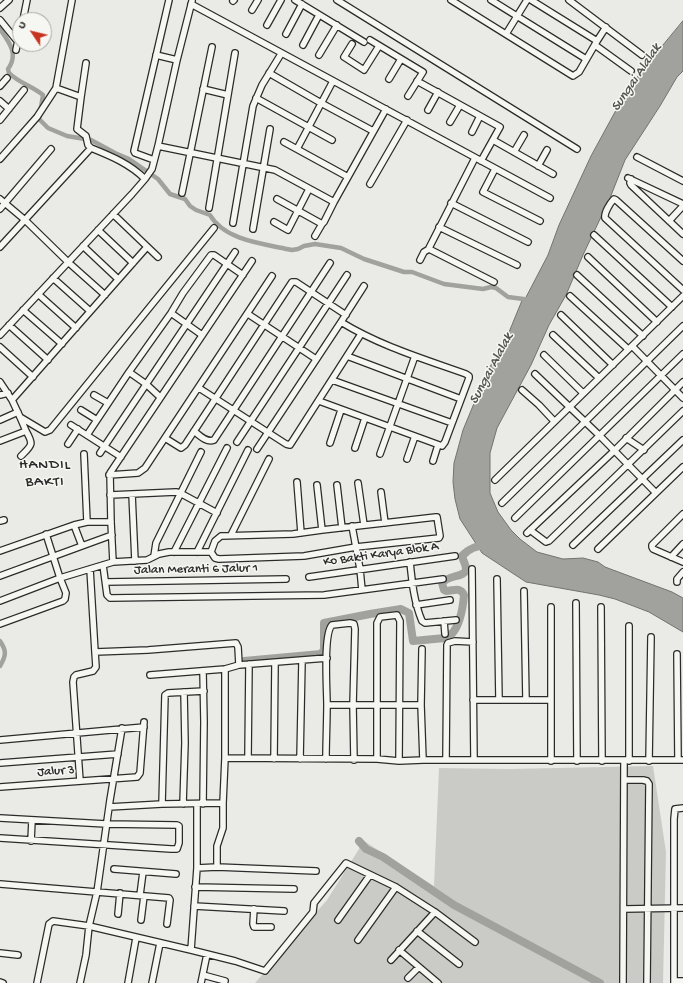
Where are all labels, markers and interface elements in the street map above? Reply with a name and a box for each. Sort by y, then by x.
north arrow [12,12,52,52]
text: U [16,20,30,32]
water label: Sungai Alalak [608,41,666,115]
water label: Sungai Alalak [466,331,518,407]
district label: HANDIL BAKTI [19,457,71,492]
street label: Ko Bakti Karya Blok A [322,539,440,571]
street label: Jalan Meranti 6 Jalur 1 [134,561,258,579]
street label: Jalur 3 [37,763,75,781]

